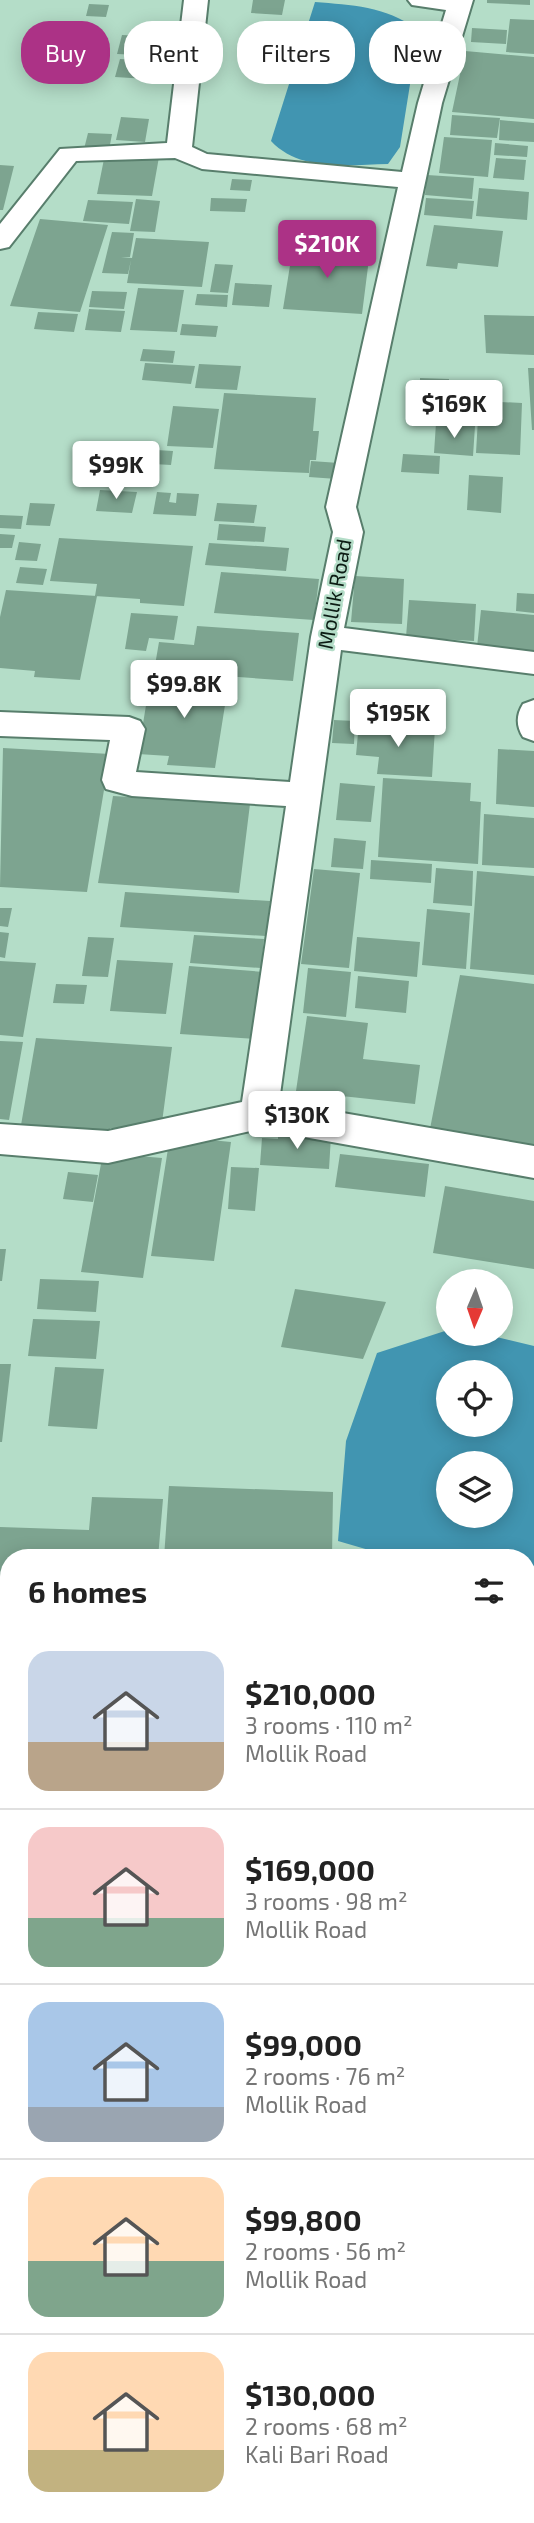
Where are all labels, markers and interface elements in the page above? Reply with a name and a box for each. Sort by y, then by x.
chip: Buy [21,21,110,84]
chip: Rent [124,21,223,84]
chip: Filters [237,21,355,84]
chip: New [369,21,466,84]
pin: $210K [278,220,376,280]
text: $210K [294,229,360,257]
pin: $169K [405,380,503,440]
text: $169K [422,389,487,417]
pin: $99K [75,442,157,501]
text: $99K [88,450,144,478]
street label: Mollik Road [312,537,356,651]
pin: $99.8K [127,660,241,720]
text: $99.8K [146,669,222,697]
pin: $195K [349,690,447,749]
text: $195K [366,698,430,726]
pin: $130K [248,1092,346,1151]
text: $130K [264,1100,330,1128]
north arrow [436,1269,513,1346]
map controls [436,1269,513,1528]
button: locate [436,1360,513,1437]
button: layers [436,1451,513,1528]
icon: filters [470,1572,508,1610]
text: 6 homes [28,1573,147,1609]
text: $210,000 [245,1675,376,1711]
icon: home [84,1679,168,1763]
text: 3 rooms · 110 m² [245,1711,412,1739]
text: Mollik Road [245,1739,367,1767]
text: $169,000 [245,1851,375,1887]
icon: home [84,1855,168,1939]
text: 3 rooms · 98 m² [245,1887,407,1915]
text: Mollik Road [245,1915,367,1943]
text: $99,000 [245,2026,362,2062]
icon: home [84,2030,168,2114]
text: 2 rooms · 76 m² [245,2062,405,2090]
text: Mollik Road [245,2090,367,2118]
text: $99,800 [245,2201,362,2237]
icon: home [84,2205,168,2289]
text: 2 rooms · 56 m² [245,2237,406,2265]
text: Mollik Road [245,2265,367,2293]
text: $130,000 [245,2376,375,2412]
icon: home [84,2380,168,2464]
text: 2 rooms · 68 m² [245,2412,408,2440]
text: Kali Bari Road [245,2440,389,2468]

